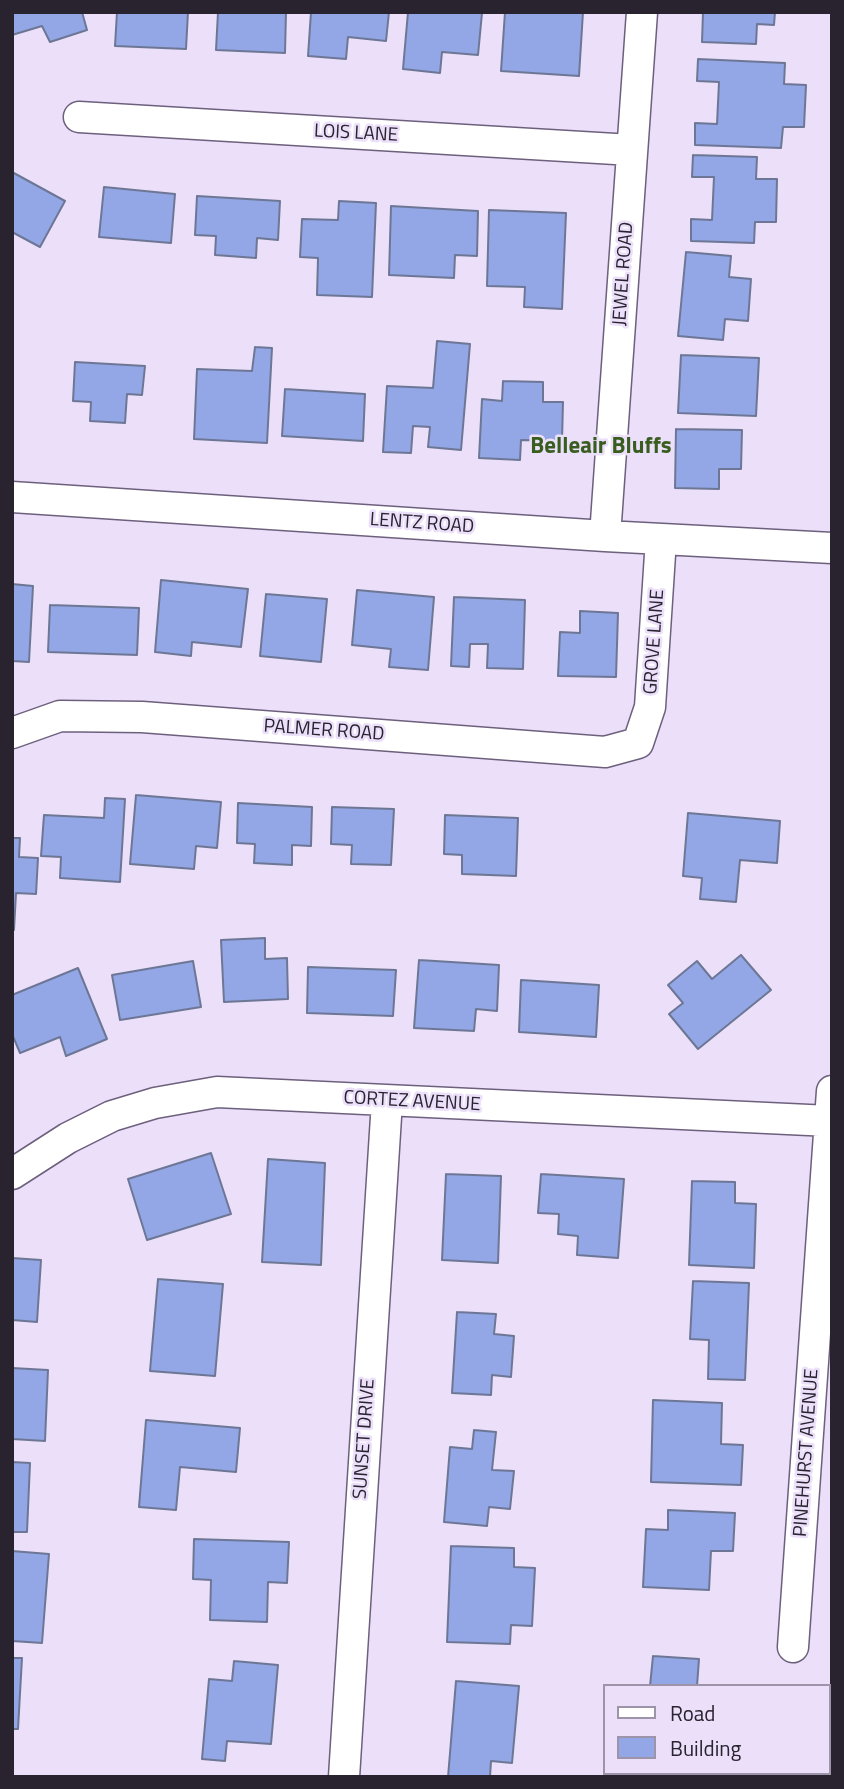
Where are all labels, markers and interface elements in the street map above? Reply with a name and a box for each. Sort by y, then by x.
street label: LOIS LANE [313,120,399,148]
street label: JEWEL ROAD [609,221,639,327]
district label: Belleair Bluffs [530,433,672,461]
street label: LENTZ ROAD [369,509,475,539]
street label: GROVE LANE [640,589,670,695]
street label: PALMER ROAD [263,715,385,747]
street label: CORTEZ AVENUE [343,1087,481,1117]
street label: PINEHURST AVENUE [790,1368,824,1538]
street label: SUNSET DRIVE [349,1378,381,1500]
legend [602,1684,830,1775]
text: Road [670,1697,715,1729]
text: Building [670,1732,741,1764]

